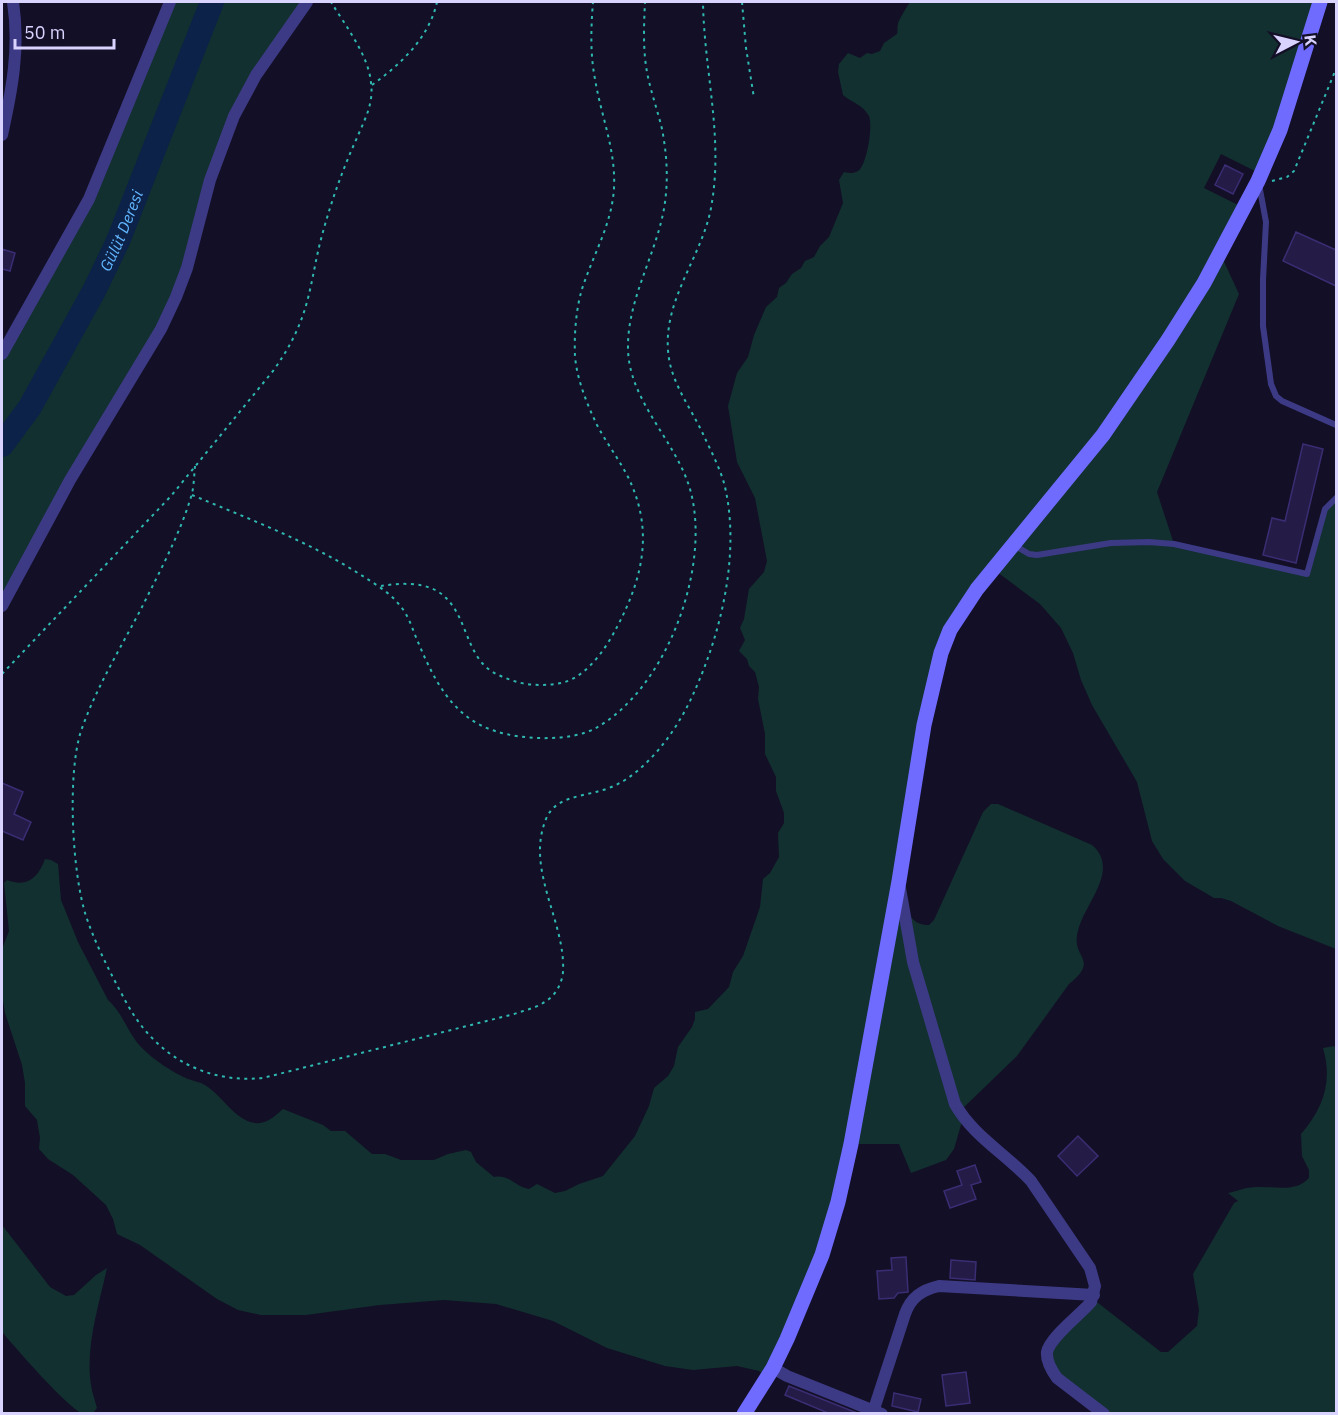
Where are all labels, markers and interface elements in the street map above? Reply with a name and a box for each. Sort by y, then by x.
scale bar [15,12,114,50]
north arrow [1266,12,1326,72]
text: 50 m [24,21,66,44]
text: K [1300,33,1321,47]
water label: Gülüt Deresi [95,186,147,274]

